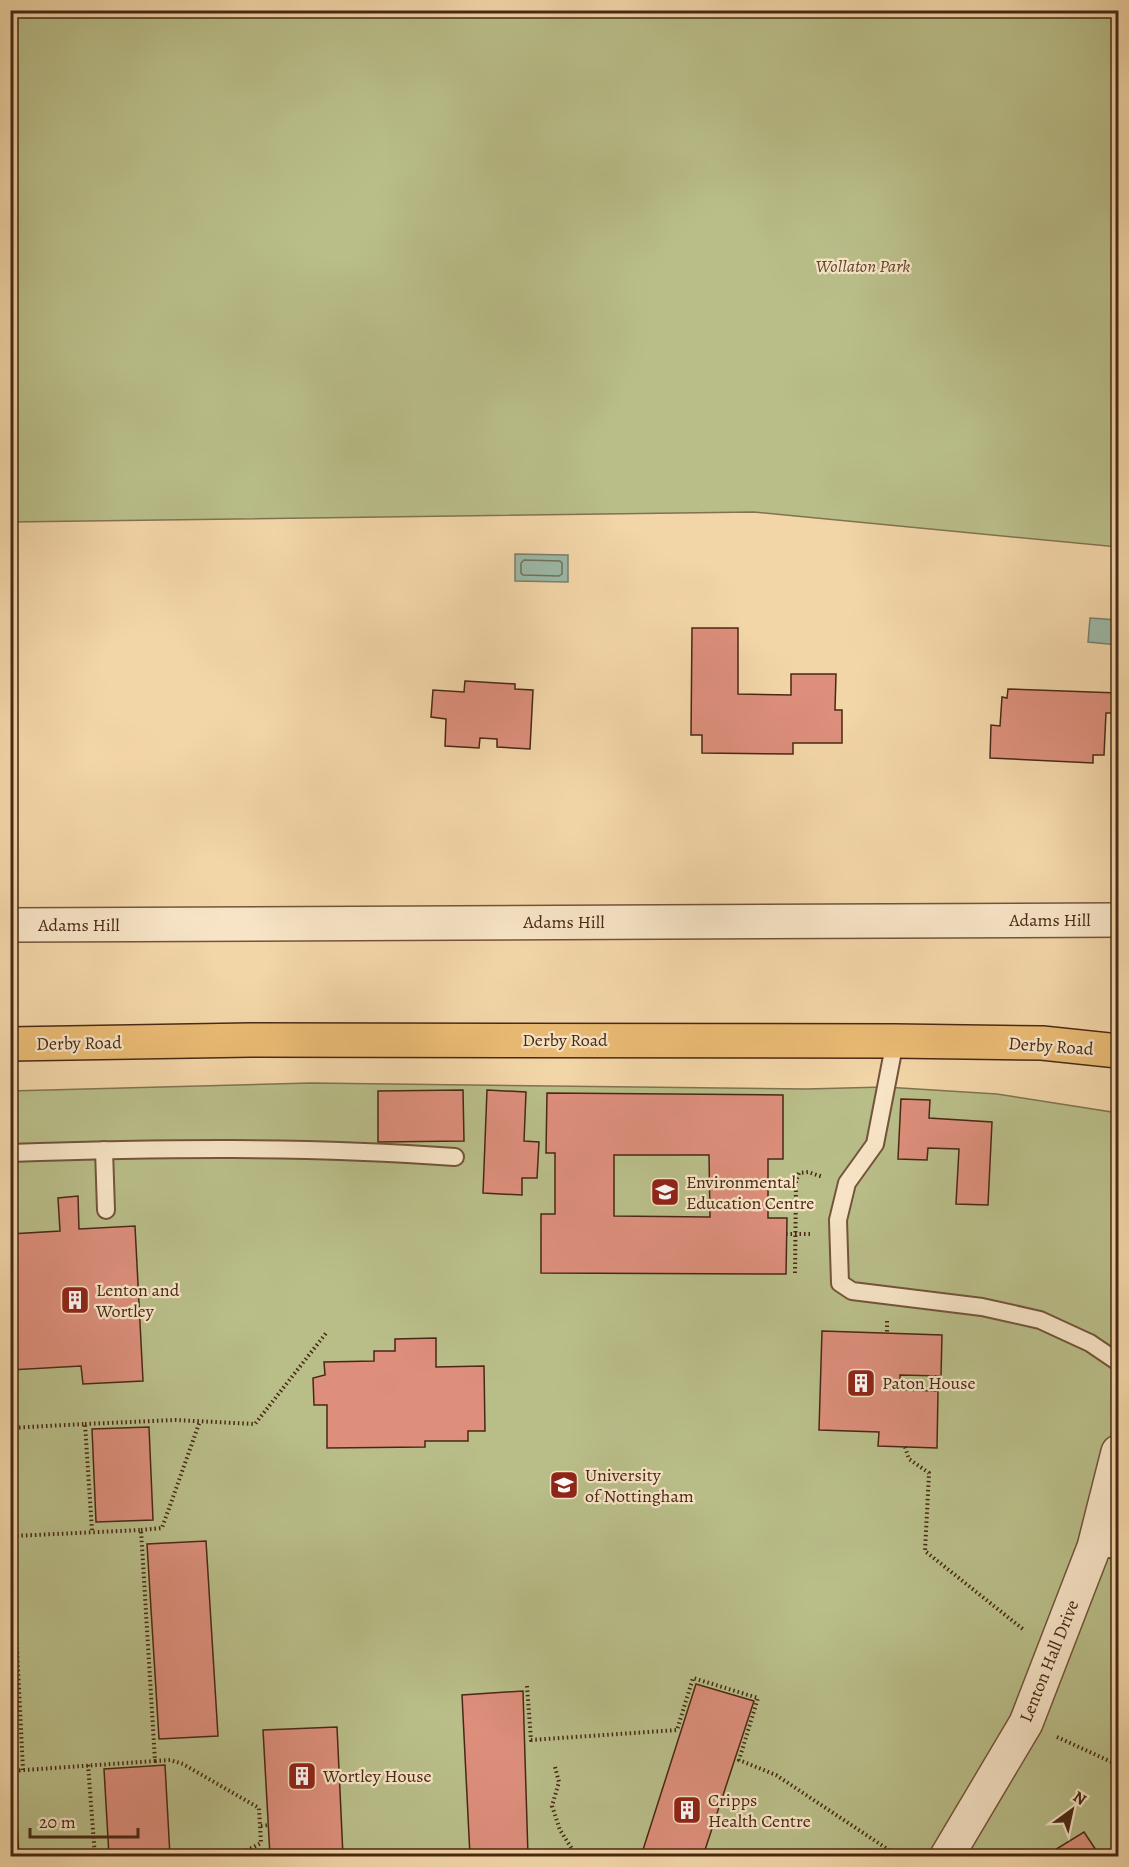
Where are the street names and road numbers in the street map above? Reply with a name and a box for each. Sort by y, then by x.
street label: Adams Hill [1008,908,1091,932]
street label: Adams Hill [522,910,605,934]
street label: Adams Hill [37,913,120,937]
street label: Derby Road [522,1028,608,1052]
street label: Derby Road [36,1030,122,1056]
street label: Derby Road [1007,1031,1095,1061]
street label: Lenton Hall Drive [1014,1596,1084,1726]

